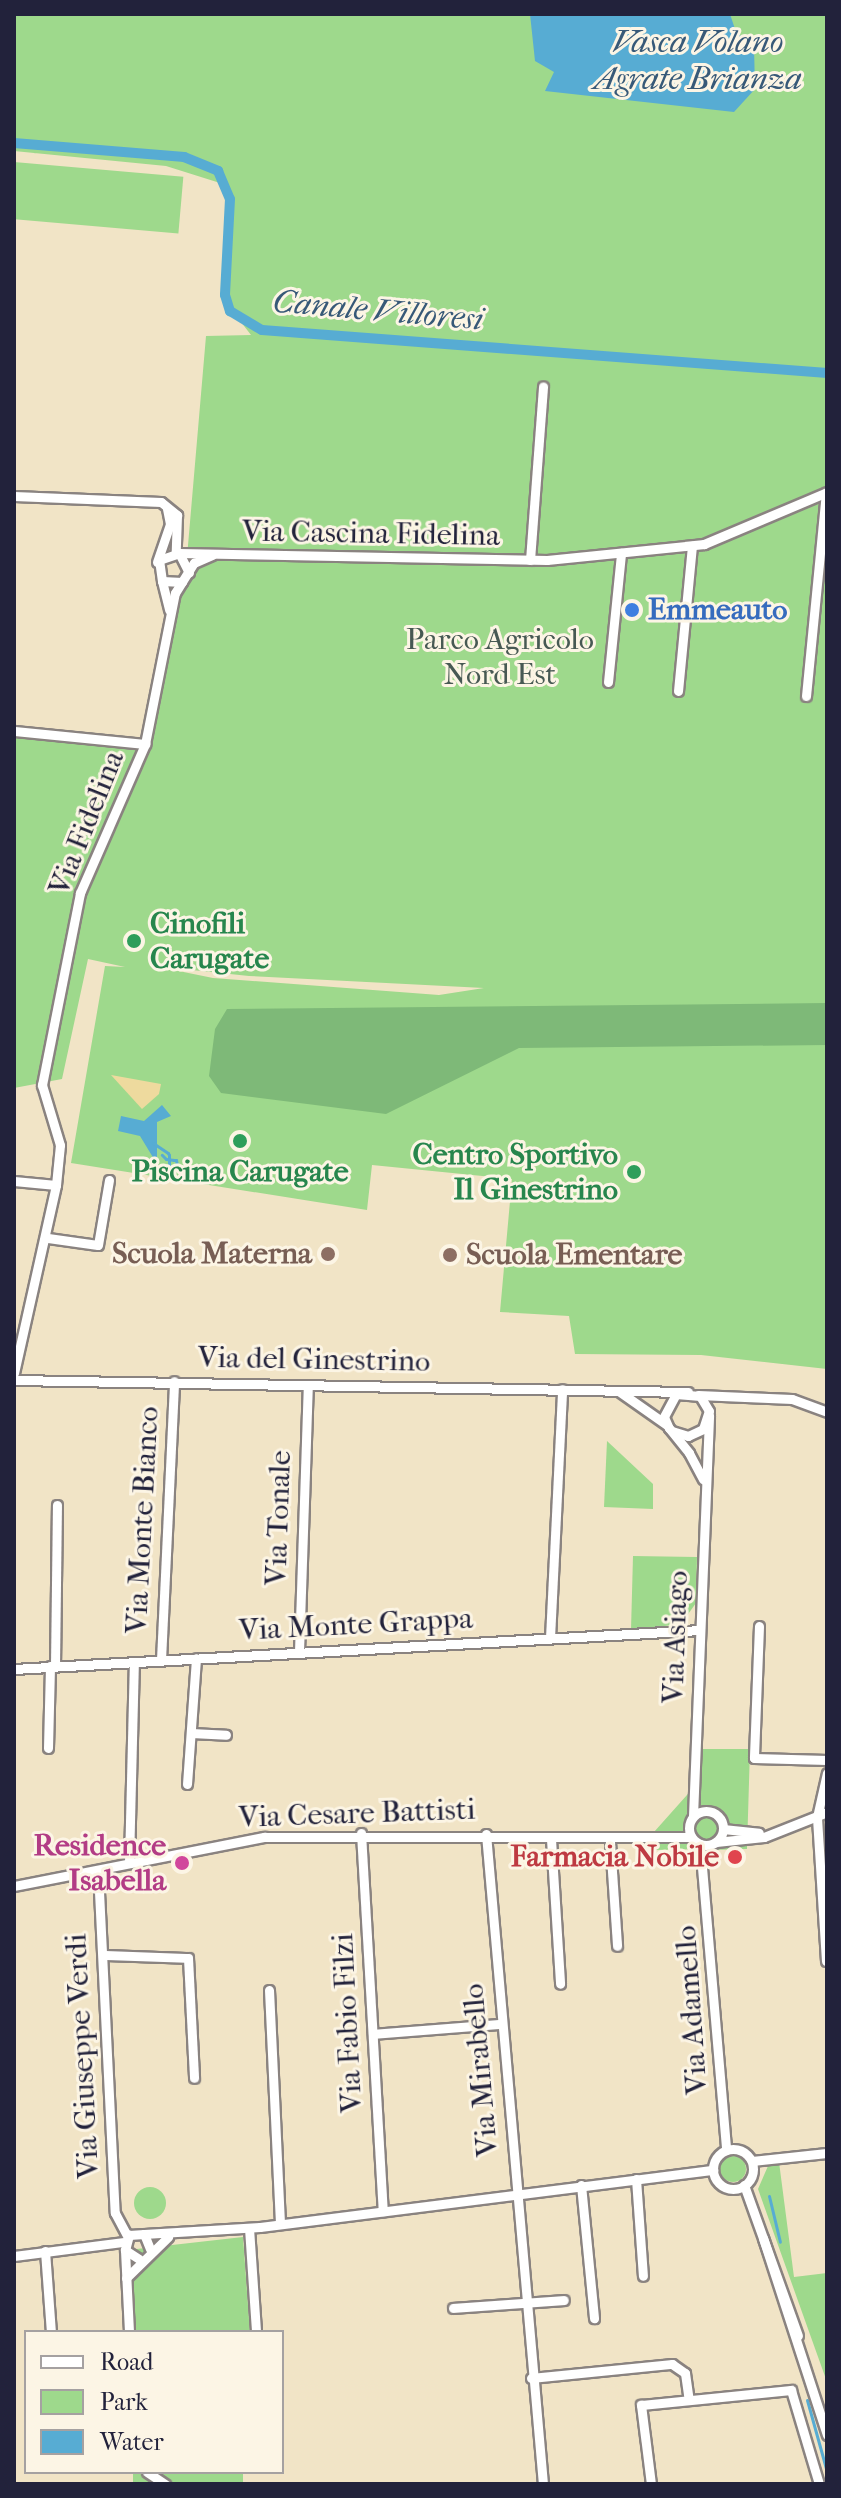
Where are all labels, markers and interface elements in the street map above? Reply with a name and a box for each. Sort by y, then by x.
water label: Vasca Volano Agrate Brianza [594,24,802,99]
water label: Canale Villoresi [271,283,485,339]
street label: Via Cascina Fidelina [242,514,500,554]
place label: Emmeauto [648,592,787,628]
marker: Emmeauto [623,601,641,619]
park label: Parco Agricolo Nord Est [406,622,594,692]
street label: Via Fidelina [42,745,132,901]
place label: Cinofili Carugate [150,906,269,976]
marker: Cinofili Carugate [125,932,143,950]
marker: Piscina Carugate [231,1132,249,1150]
place label: Centro Sportivo Il Ginestrino [412,1137,618,1208]
place label: Piscina Carugate [131,1154,349,1190]
marker: Centro Sportivo Il Ginestrino [625,1163,643,1181]
place label: Scuola Materna [112,1236,312,1272]
place label: Scuola Ementare [466,1237,682,1273]
marker: Scuola Materna [319,1245,337,1263]
marker: Scuola Ementare [441,1246,459,1264]
street label: Via del Ginestrino [197,1340,431,1380]
street label: Via Monte Bianco [119,1405,167,1635]
street label: Via Tonale [259,1450,299,1586]
street label: Via Asiago [656,1570,696,1704]
street label: Via Monte Grappa [238,1601,474,1649]
street label: Via Cesare Battisti [238,1792,476,1836]
place label: Residence Isabella [34,1828,166,1898]
place label: Farmacia Nobile [511,1839,719,1875]
marker: Farmacia Nobile [726,1848,744,1866]
marker: Residence Isabella [173,1854,191,1872]
street label: Via Adamello [668,1924,716,2096]
street label: Via Fabio Filzi [325,1932,371,2114]
street label: Via Giuseppe Verdi [59,1933,107,2179]
street label: Via Mirabello [456,1982,506,2158]
legend [24,2330,284,2474]
text: Road [100,2348,153,2376]
text: Park [100,2388,148,2416]
text: Water [100,2428,164,2456]

